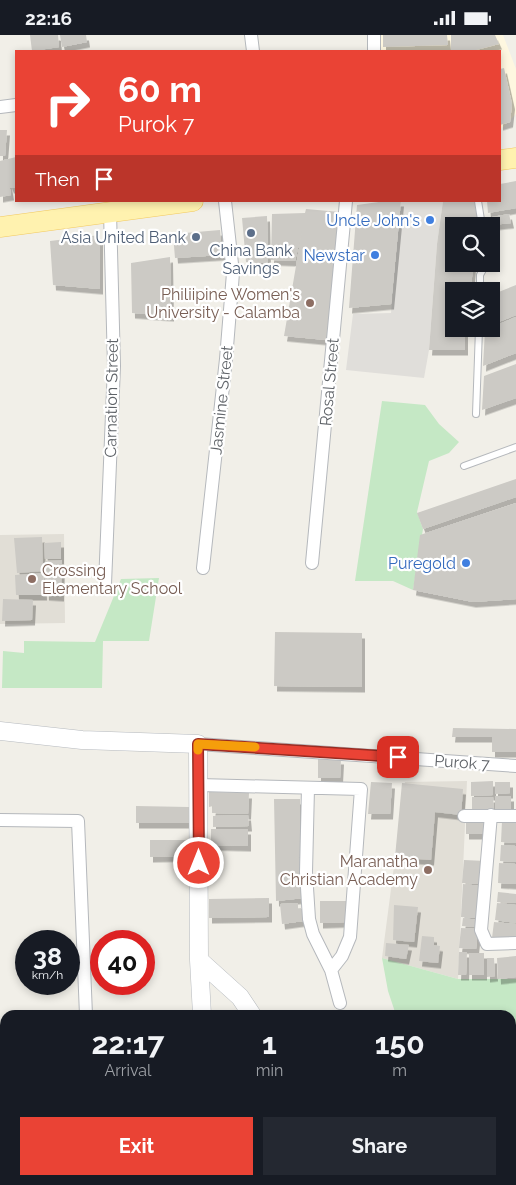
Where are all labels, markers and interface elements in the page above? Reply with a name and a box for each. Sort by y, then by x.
text: 22:16 [25,7,72,29]
text: 60 m [118,69,202,110]
icon: right [35,70,100,135]
text: Purok 7 [118,111,194,137]
icon: arrive [90,165,118,193]
text: Then [35,168,80,190]
place label: Uncle John's [326,211,420,230]
marker: Uncle John's [424,214,436,226]
map controls [445,217,500,337]
button: search [445,217,500,272]
marker: China Bank Savings [245,227,257,239]
place label: Asia United Bank [61,228,187,247]
marker: Asia United Bank [190,231,202,243]
place label: China Bank Savings [209,241,293,278]
place label: Newstar [303,246,365,265]
marker: Newstar [369,249,381,261]
button: layers [445,282,500,337]
place label: Philiipine Women's University - Calamba [146,285,300,322]
marker: Philiipine Women's University - Calamba [304,297,316,309]
street label: Rosal Street [316,337,343,427]
street label: Carnation Street [101,338,122,458]
street label: Jasmine Street [206,344,237,455]
place label: Puregold [388,554,456,573]
marker: Puregold [460,557,472,569]
place label: Crossing Elementary School [42,561,183,598]
marker: Crossing Elementary School [26,573,38,585]
pin [377,736,419,778]
icon: arrive [384,743,412,771]
street label: Purok 7 [434,751,491,774]
position arrow [172,836,224,888]
place label: Maranatha Christian Academy [280,852,418,889]
marker: Maranatha Christian Academy [422,864,434,876]
speed limit sign: 40 [90,930,155,995]
text: 38 [33,941,62,971]
text: km/h [32,968,63,982]
text: 22:17 [91,1026,164,1061]
text: 1 [262,1026,277,1061]
text: 150 [375,1026,425,1061]
text: Arrival [104,1061,151,1080]
text: min [256,1061,283,1080]
text: m [392,1061,407,1080]
button: Exit [20,1117,253,1175]
button: Share [263,1117,496,1175]

